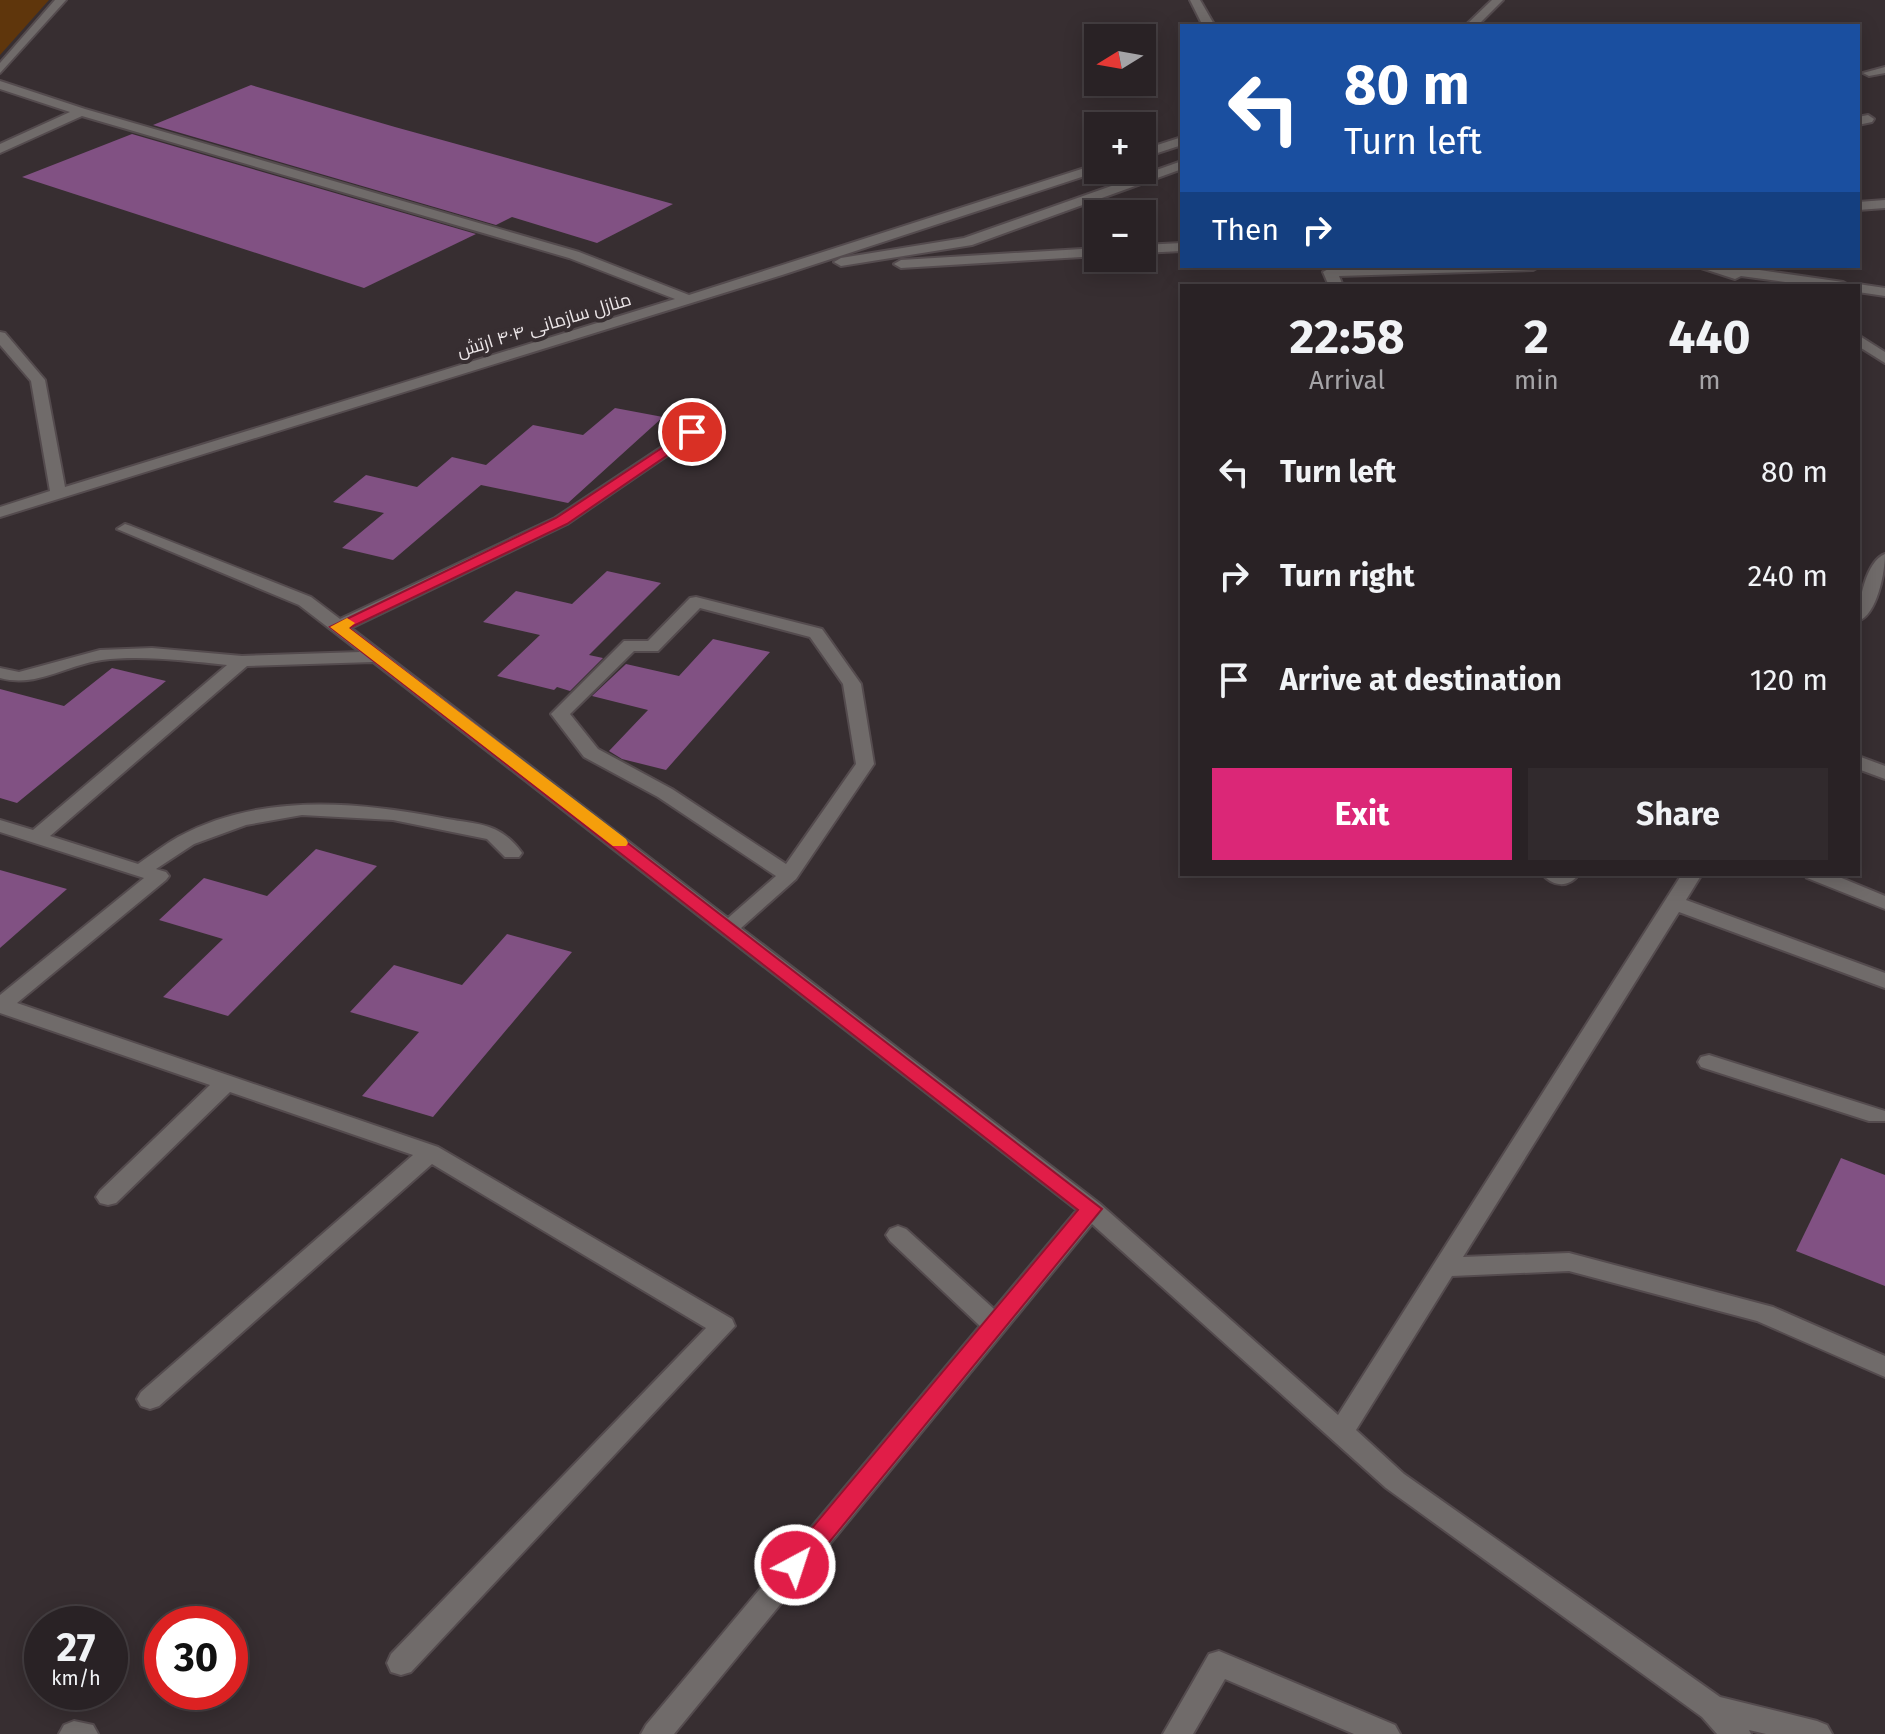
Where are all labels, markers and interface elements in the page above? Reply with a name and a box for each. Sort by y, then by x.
north arrow [1084,24,1156,96]
map controls [1084,24,1156,272]
text: 80 m [1344,52,1470,119]
icon: left [1212,56,1316,160]
button: + [1084,112,1156,184]
text: Turn left [1344,120,1482,164]
button: − [1084,200,1156,272]
icon: right [1295,208,1339,252]
text: Then [1212,212,1279,248]
street label: منازل سازمانی ۴۰۴ ارتش [454,288,634,362]
text: 22:58 [1289,308,1405,366]
text: 2 [1524,308,1549,366]
text: 440 [1668,308,1751,366]
text: Arrival [1309,365,1385,396]
text: min [1514,365,1559,396]
text: m [1698,365,1721,396]
pin [658,398,726,466]
icon: arrive [670,410,714,454]
icon: left [1212,450,1256,494]
text: Turn left [1280,454,1396,490]
text: 80 m [1761,454,1828,490]
icon: right [1212,554,1256,598]
text: Turn right [1280,558,1415,594]
text: 240 m [1748,558,1828,594]
icon: arrive [1212,658,1256,702]
text: Arrive at destination [1280,662,1562,698]
text: 120 m [1750,662,1828,698]
button: Exit [1212,768,1512,860]
button: Share [1528,768,1828,860]
position arrow [753,1523,837,1607]
speed limit sign: 30 [144,1606,248,1710]
text: 27 [57,1624,96,1672]
text: km/h [51,1666,101,1690]

